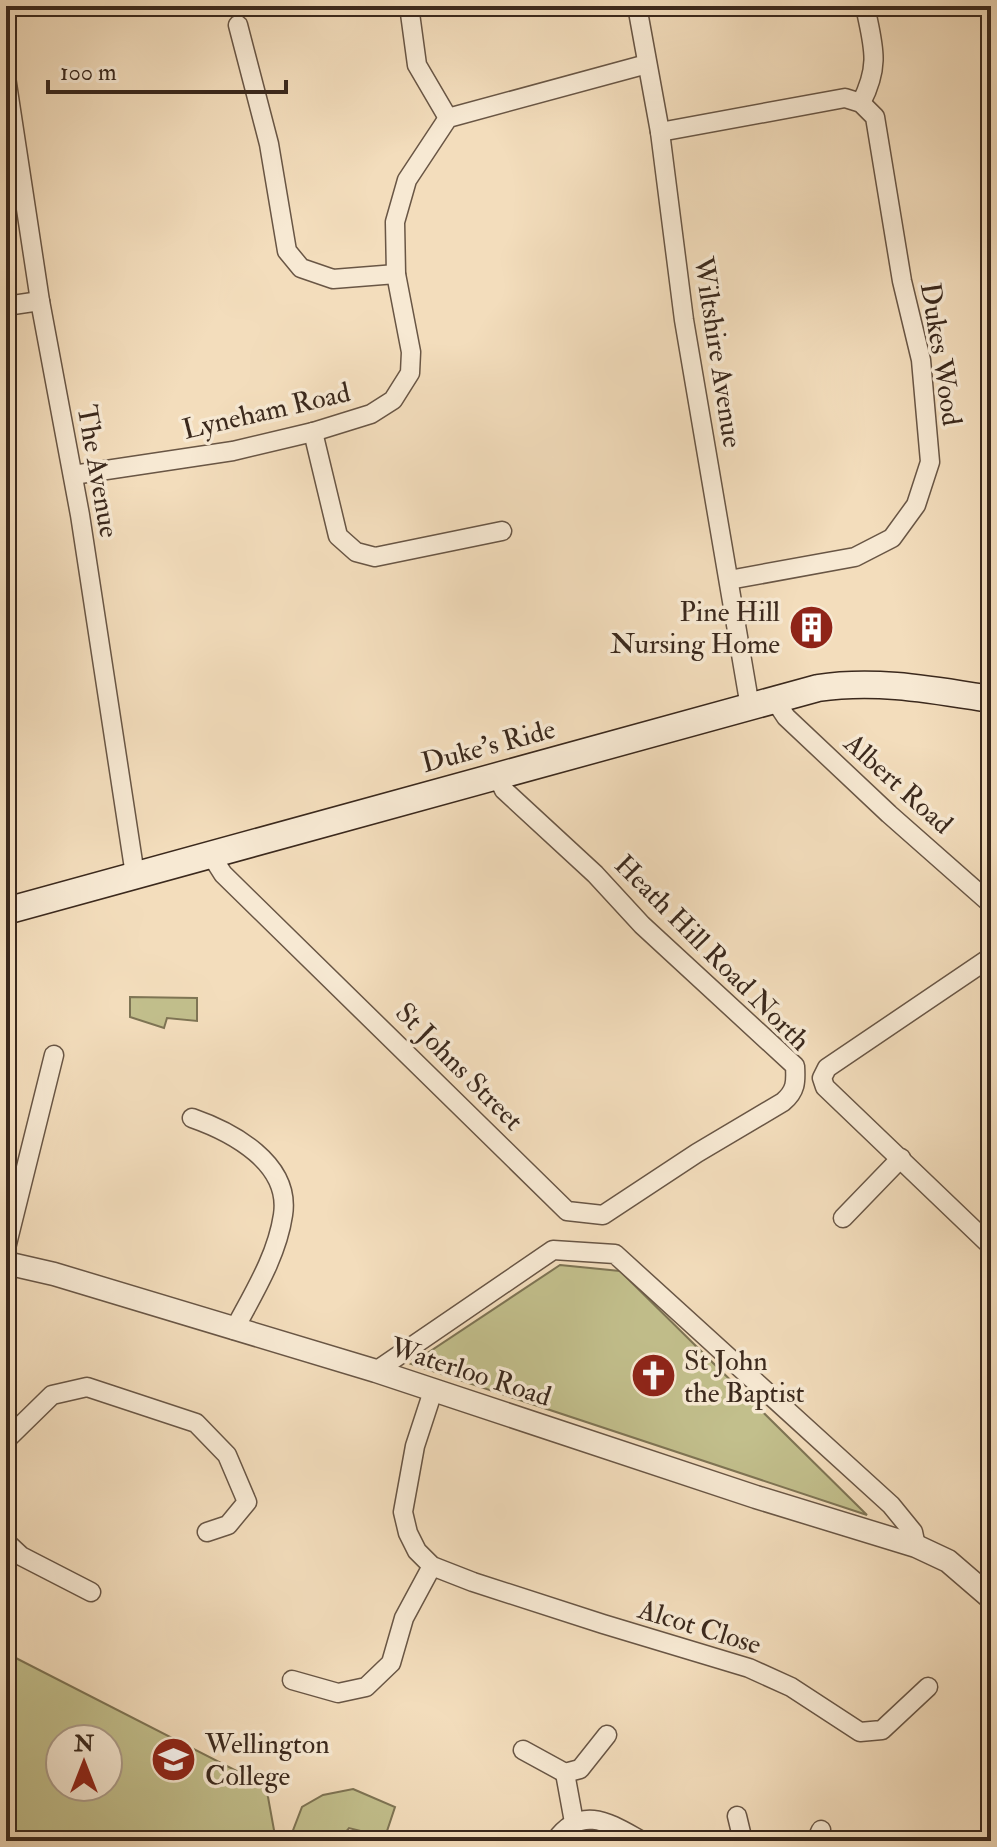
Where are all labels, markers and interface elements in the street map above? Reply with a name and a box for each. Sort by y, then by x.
scale bar [48,44,286,94]
text: 100 m [60,57,117,88]
street label: Wiltshire Avenue [685,253,750,450]
street label: Dukes Wood [912,280,969,428]
street label: Lyneham Road [179,375,354,448]
street label: The Avenue [69,402,126,541]
place label: Pine Hill Nursing Home [610,595,780,662]
building icon: Pine Hill Nursing Home [787,603,835,651]
street label: Duke's Ride [418,712,559,781]
street label: Albert Road [836,726,960,842]
street label: Heath Hill Road North [607,848,817,1059]
street label: St Johns Street [388,996,530,1138]
street label: Waterloo Road [385,1330,556,1415]
place label: St John the Baptist [684,1344,805,1411]
church icon: St John the Baptist [629,1352,677,1400]
street label: Alcot Close [633,1592,766,1663]
north arrow [44,1723,124,1803]
place label: Wellington College [204,1727,330,1794]
text: N [73,1730,94,1758]
school or university icon: Wellington College [150,1735,198,1783]

